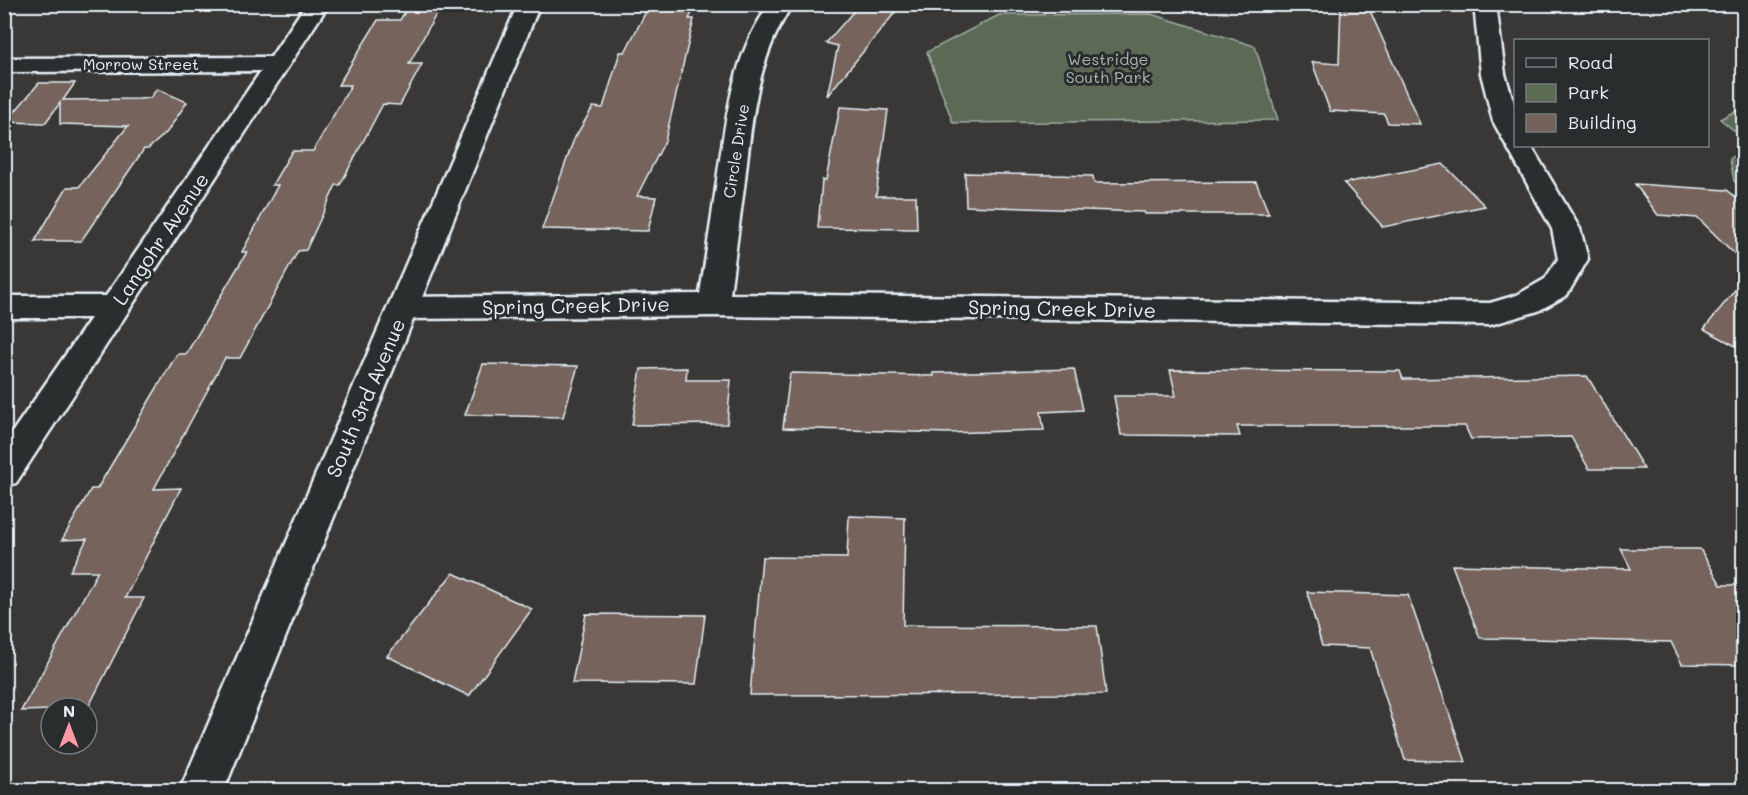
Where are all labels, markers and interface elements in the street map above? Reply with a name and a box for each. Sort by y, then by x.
legend [1514,39,1709,147]
park label: Westridge South Park [1066,48,1150,87]
text: Road [1568,50,1613,74]
street label: Morrow Street [83,53,199,74]
text: Park [1568,80,1609,104]
street label: Circle Drive [718,102,753,200]
text: Building [1568,110,1636,134]
street label: Langohr Avenue [106,167,214,310]
street label: Spring Creek Drive [482,290,670,320]
street label: Spring Creek Drive [968,293,1156,323]
street label: South 3rd Avenue [320,314,410,481]
north arrow [39,696,99,756]
text: N [63,700,75,721]

